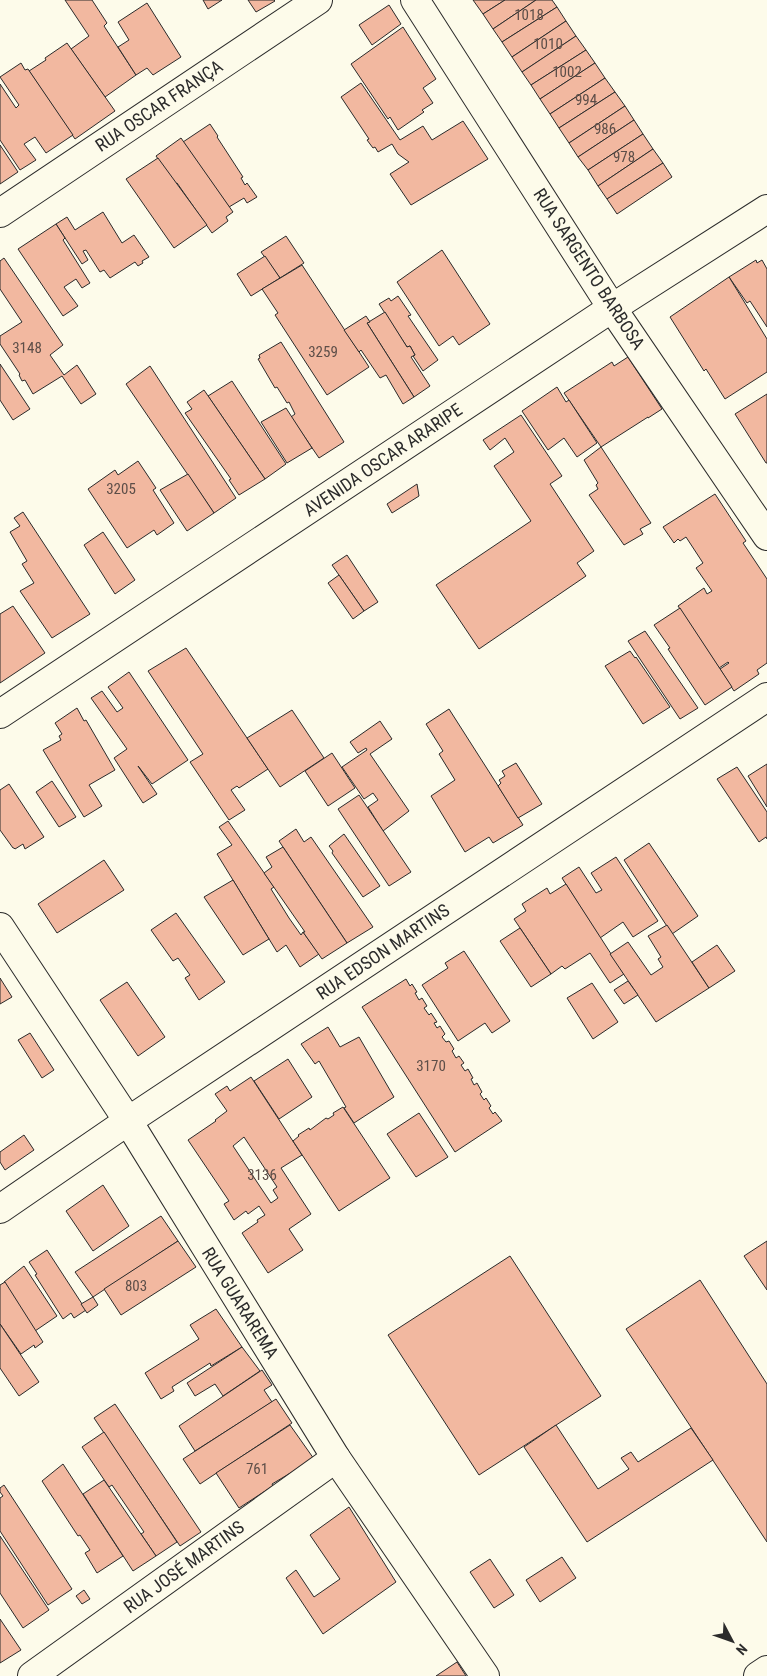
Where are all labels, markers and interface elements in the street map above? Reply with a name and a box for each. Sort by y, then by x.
house number: 1018 [514,6,544,24]
house number: 1010 [533,35,563,53]
street label: RUA OSCAR FRANÇA [91,55,227,156]
house number: 1002 [552,63,582,81]
house number: 994 [575,91,597,109]
house number: 986 [594,120,616,138]
house number: 978 [613,148,635,166]
street label: RUA SARGENTO BARBOSA [529,184,650,354]
house number: 3148 [12,339,42,357]
house number: 3259 [308,343,338,361]
street label: AVENIDA OSCAR ARARIPE [299,399,466,520]
house number: 3205 [106,480,136,498]
street label: RUA EDSON MARTINS [312,899,453,1004]
house number: 3170 [416,1057,446,1075]
house number: 3136 [247,1166,277,1184]
street label: RUA GUARAREMA [198,1243,283,1363]
house number: 803 [125,1277,147,1295]
house number: 761 [246,1460,268,1478]
street label: RUA JOSÉ MARTINS [120,1516,248,1617]
north arrow [707,1616,757,1666]
text: N [733,1641,751,1658]

